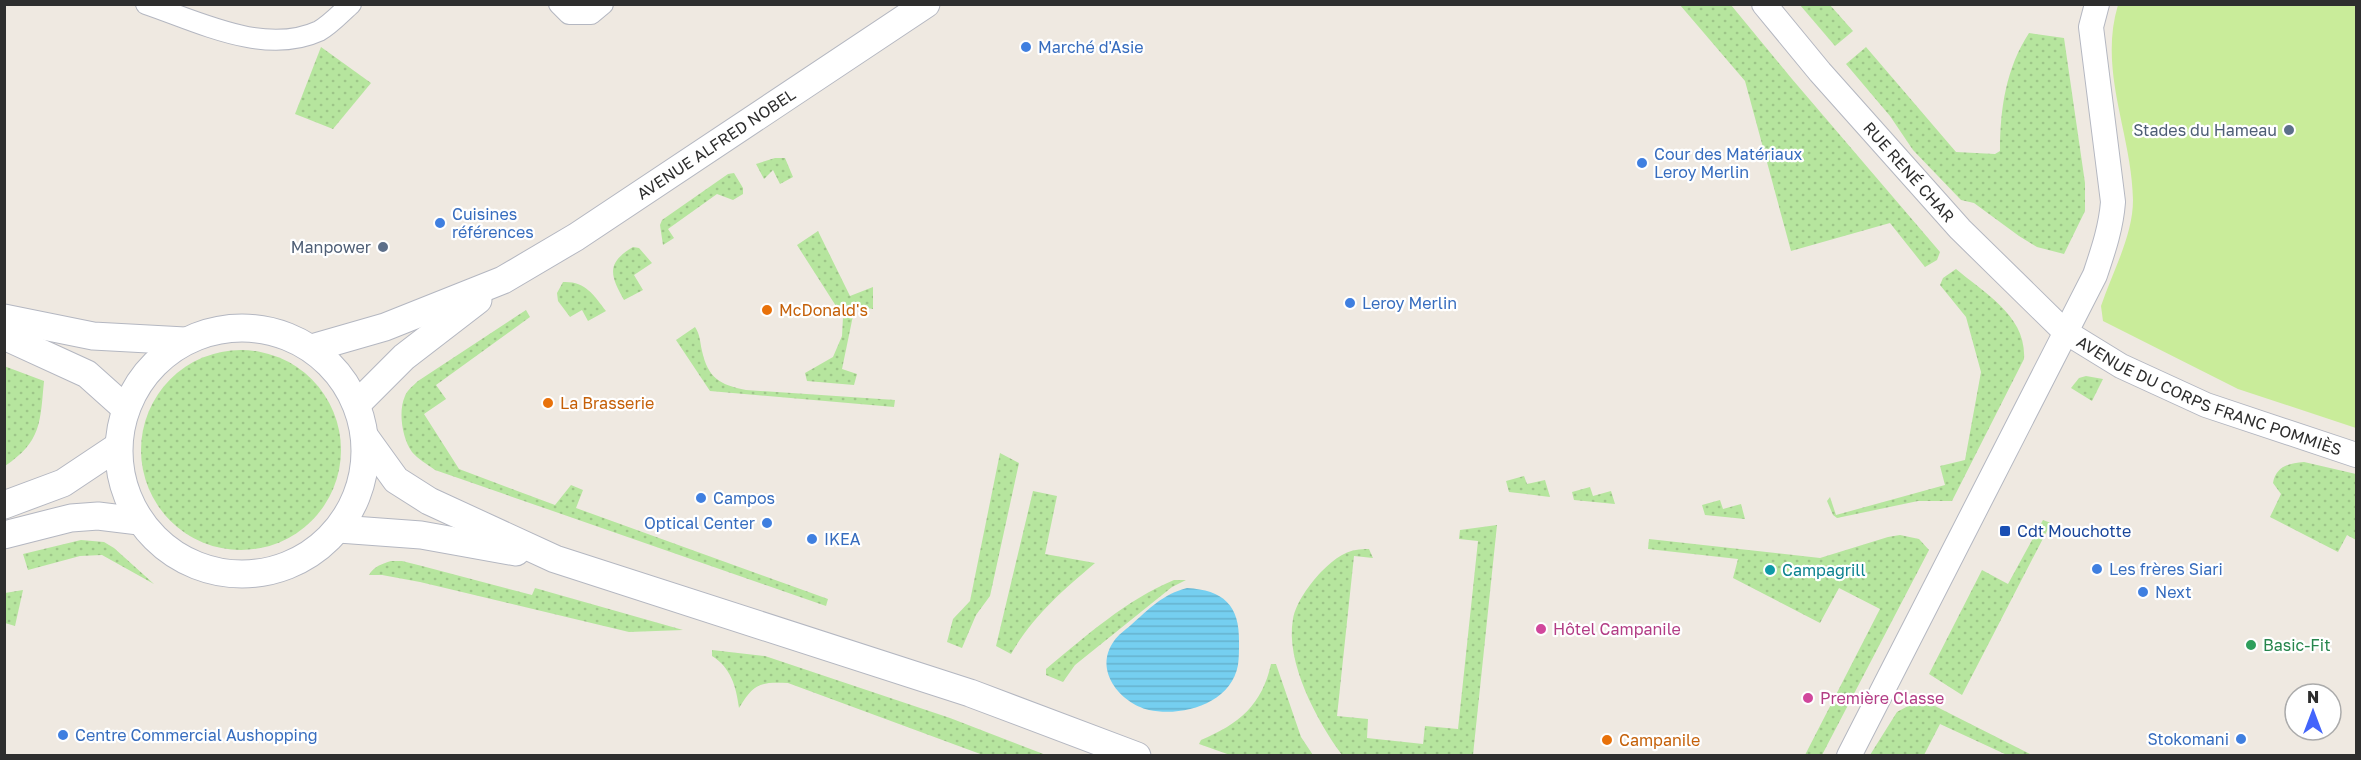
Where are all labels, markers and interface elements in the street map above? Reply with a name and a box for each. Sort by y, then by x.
place label: Marché d'Asie [1038,37,1144,57]
marker: Marché d'Asie [1019,40,1033,54]
street label: AVENUE ALFRED NOBEL [633,84,799,204]
street label: RUE RENÉ CHAR [1859,118,1959,226]
place label: Stades du Hameau [2133,120,2277,140]
marker: Stades du Hameau [2282,123,2296,137]
place label: Cour des Matériaux Leroy Merlin [1654,144,1803,182]
marker: Cour des Matériaux Leroy Merlin [1635,156,1649,170]
place label: Cuisines références [452,204,534,242]
marker: Cuisines références [433,216,447,230]
place label: Manpower [291,237,371,257]
marker: Manpower [376,240,390,254]
place label: Leroy Merlin [1362,293,1457,313]
marker: Leroy Merlin [1343,296,1357,310]
place label: McDonald's [779,300,868,320]
marker: McDonald's [760,303,774,317]
street label: AVENUE DU CORPS FRANC POMMIÈS [2073,331,2344,460]
place label: La Brasserie [560,393,654,413]
marker: La Brasserie [541,396,555,410]
place label: Campos [713,488,775,508]
marker: Campos [694,491,708,505]
place label: Optical Center [644,513,755,533]
marker: Optical Center [760,516,774,530]
place label: Cdt Mouchotte [2017,521,2131,541]
marker: Cdt Mouchotte [1998,524,2012,538]
place label: IKEA [824,529,861,549]
marker: IKEA [805,532,819,546]
place label: Les frères Siari [2109,559,2223,579]
place label: Campagrill [1782,560,1866,580]
marker: Les frères Siari [2090,562,2104,576]
marker: Campagrill [1763,563,1777,577]
place label: Next [2155,582,2192,602]
marker: Next [2136,585,2150,599]
place label: Hôtel Campanile [1553,619,1681,639]
marker: Hôtel Campanile [1534,622,1548,636]
place label: Basic-Fit [2263,635,2331,655]
marker: Basic-Fit [2244,638,2258,652]
north arrow [2283,682,2343,742]
text: N [2307,687,2319,707]
place label: Première Classe [1820,688,1944,708]
marker: Première Classe [1801,691,1815,705]
place label: Centre Commercial Aushopping [75,725,318,745]
marker: Centre Commercial Aushopping [56,728,70,742]
place label: Stokomani [2147,729,2229,749]
place label: Campanile [1619,730,1700,750]
marker: Stokomani [2234,732,2248,746]
marker: Campanile [1600,733,1614,747]

